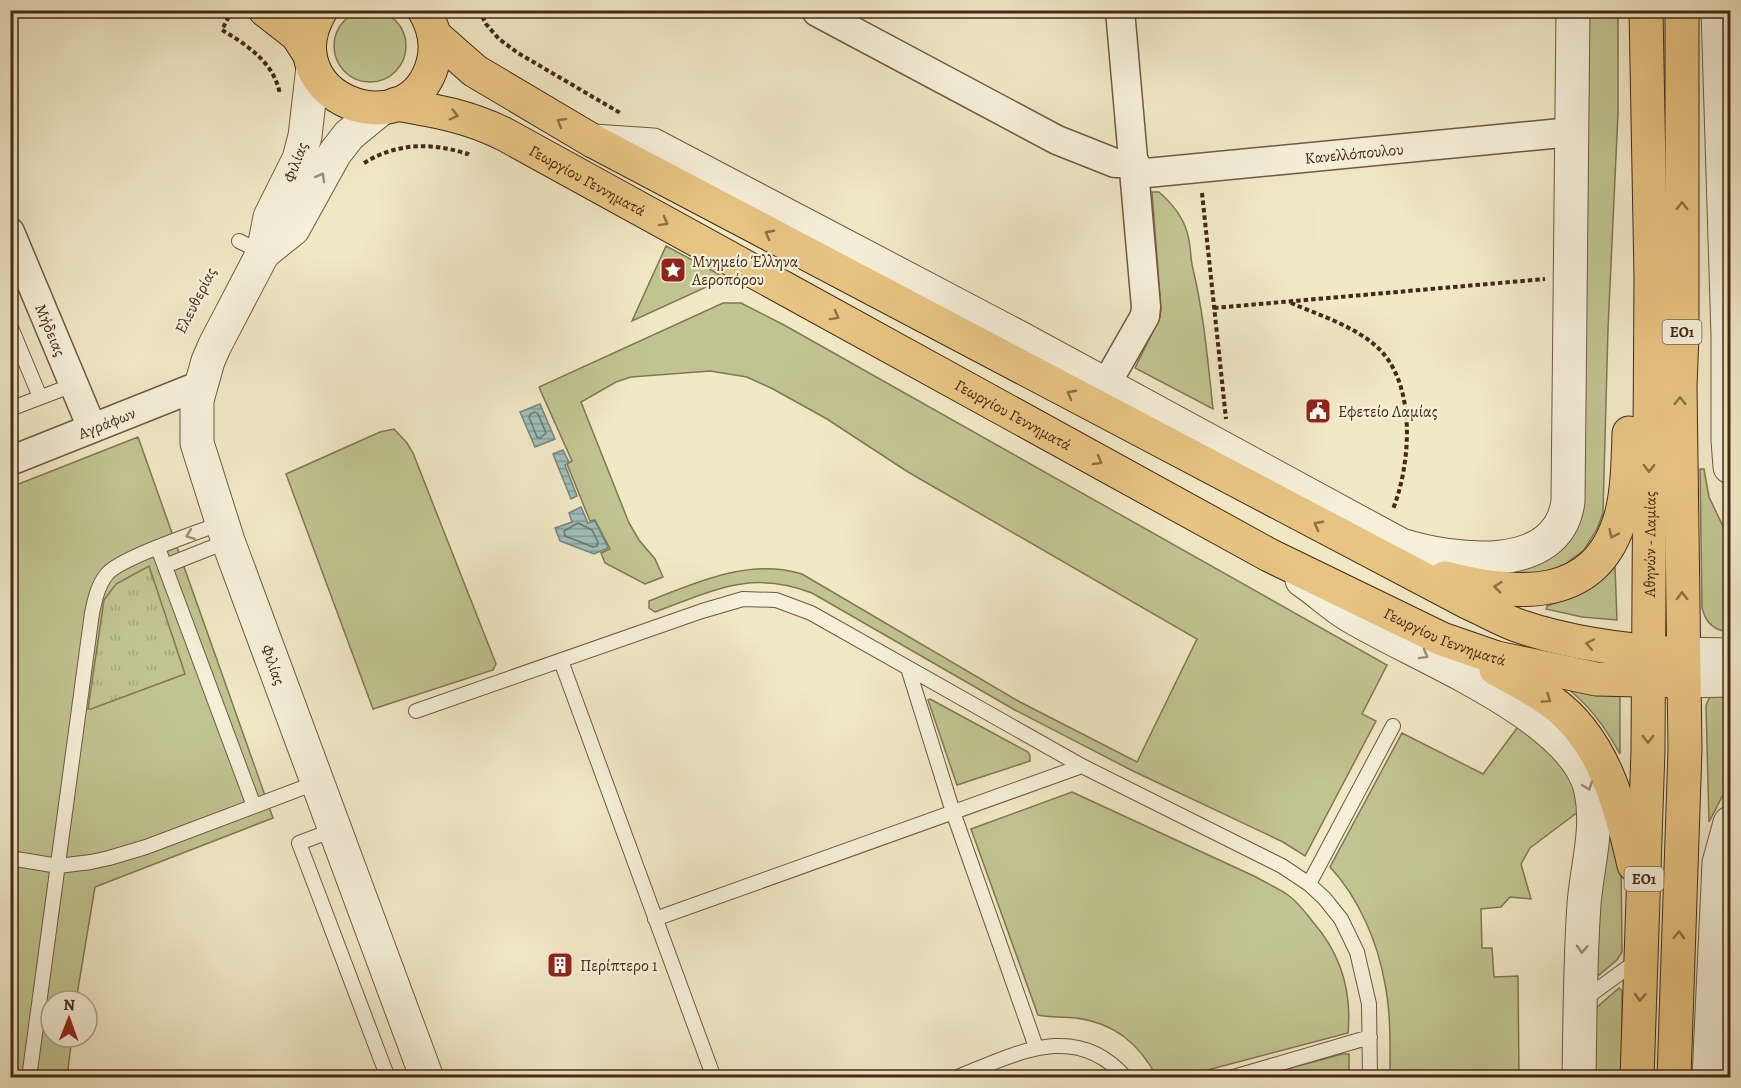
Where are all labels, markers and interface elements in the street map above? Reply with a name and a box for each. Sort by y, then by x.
one-way arrow [448,107,458,120]
one-way arrow [557,118,567,129]
street label: Κανελλόπουλου [1304,138,1405,170]
street label: Φιλίας [278,139,313,186]
street label: Γεωργίου Γεννηματά [525,140,650,222]
one-way arrow [314,173,325,183]
one-way arrow [1676,201,1688,210]
one-way arrow [658,215,668,226]
one-way arrow [765,230,775,241]
place label: Μνημείο Έλληνα Αεροπόρου [691,251,799,291]
place icon: Μνημείο Έλληνα Αεροπόρου [658,255,688,285]
street label: Ελευθερίας [170,263,222,337]
street label: Μήδειας [29,301,71,360]
one-way arrow [829,309,839,320]
road number: ΕΟ1 [1662,320,1702,344]
street label: Γεωργίου Γεννηματά [951,374,1076,456]
one-way arrow [1067,390,1078,401]
public building icon: Εφετείο Λαμίας [1303,396,1333,426]
one-way arrow [1674,396,1686,405]
place label: Εφετείο Λαμίας [1338,401,1438,423]
street label: Αγράφων [74,402,139,445]
one-way arrow [1092,454,1102,465]
one-way arrow [1643,463,1655,472]
street label: Αθηνών - Λαμίας [1639,491,1662,598]
one-way arrow [1313,520,1324,532]
one-way arrow [1608,527,1620,538]
one-way arrow [185,528,196,541]
one-way arrow [1493,582,1502,594]
one-way arrow [1676,591,1688,600]
street label: Γεωργίου Γεννηματά [1380,602,1508,672]
one-way arrow [1585,638,1595,651]
street label: Φιλίας [255,641,290,688]
one-way arrow [1418,648,1428,659]
one-way arrow [1541,692,1552,703]
one-way arrow [1642,735,1654,744]
one-way arrow [1581,781,1594,791]
road number: ΕΟ1 [1624,867,1664,891]
one-way arrow [1672,931,1685,940]
one-way arrow [1575,945,1588,954]
building icon: Περίπτερο 1 [545,950,575,980]
place label: Περίπτερο 1 [580,955,658,977]
north arrow [39,989,99,1049]
one-way arrow [1634,993,1647,1002]
text: N [63,994,76,1016]

